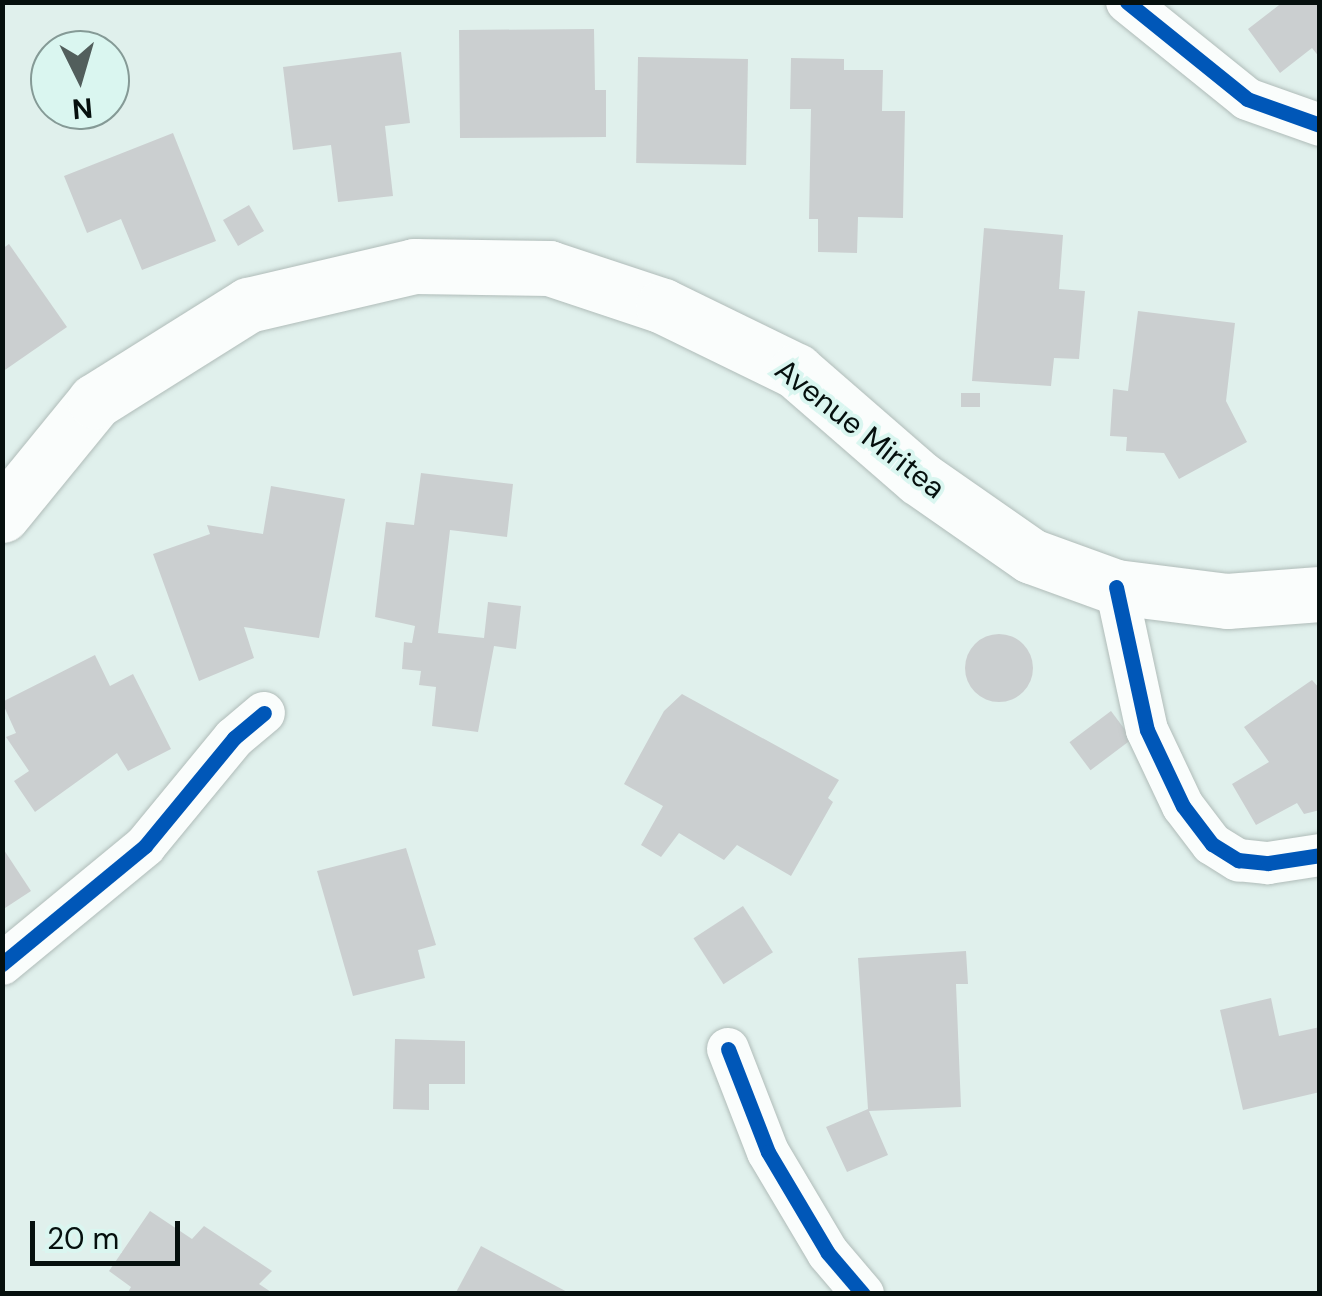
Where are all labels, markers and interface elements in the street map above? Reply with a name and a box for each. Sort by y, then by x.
north arrow [30,30,130,130]
text: N [71,89,94,128]
street label: Avenue Miritea [768,352,952,506]
scale bar [35,1201,185,1263]
text: 20 m [47,1219,119,1258]

